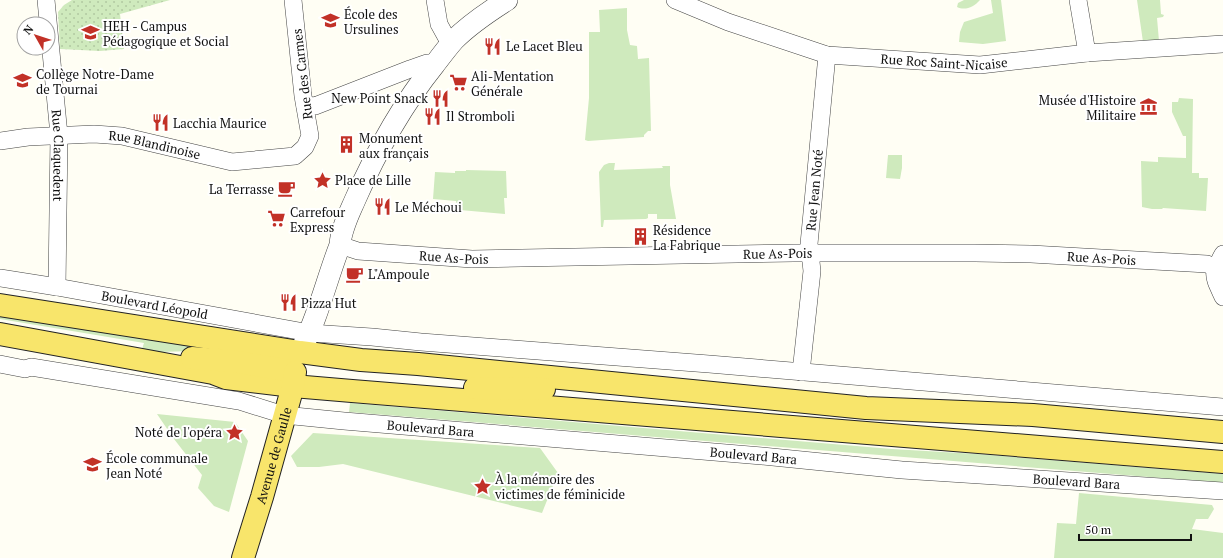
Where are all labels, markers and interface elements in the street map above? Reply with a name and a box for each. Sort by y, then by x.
place label: École des Ursulines [344,5,399,38]
school or university icon: École des Ursulines [321,11,341,31]
north arrow [16,16,56,56]
place label: HEH - Campus Pédagogique et Social [103,17,229,50]
text: N [20,22,37,37]
school or university icon: HEH - Campus Pédagogique et Social [80,23,100,43]
street label: Rue des Carmes [288,28,316,120]
restaurant icon: Le Lacet Bleu [483,36,503,56]
place label: Le Lacet Bleu [506,37,583,55]
street label: Rue Roc Saint-Nicaise [880,50,1008,74]
place label: Collège Notre-Dame de Tournai [36,65,154,98]
place label: Ali-Mentation Générale [471,67,554,100]
school or university icon: Collège Notre-Dame de Tournai [13,71,33,91]
supermarket icon: Ali-Mentation Générale [448,73,468,93]
restaurant icon: New Point Snack [431,88,451,108]
place label: New Point Snack [331,89,428,107]
place label: Musée d'Histoire Militaire [1039,91,1136,124]
museum icon: Musée d'Histoire Militaire [1139,97,1159,117]
restaurant icon: Il Stromboli [423,106,443,126]
place label: Il Stromboli [446,107,515,125]
street label: Rue Claquedent [48,109,68,202]
restaurant icon: Lacchia Maurice [150,113,170,133]
place label: Lacchia Maurice [173,114,266,132]
street label: Rue Blandinoise [108,126,202,163]
place label: Monument aux français [359,129,429,162]
building icon: Monument aux français [336,135,356,155]
street label: Rue Jean Noté [801,148,827,232]
place icon: Place de Lille [312,170,332,190]
place label: Place de Lille [335,171,411,189]
cafe icon: La Terrasse [277,179,297,199]
place label: La Terrasse [209,180,274,198]
restaurant icon: Le Méchoui [372,197,392,217]
place label: Le Méchoui [395,198,462,216]
place label: Carrefour Express [290,203,345,236]
supermarket icon: Carrefour Express [267,209,287,229]
place label: Résidence La Fabrique [653,221,721,254]
building icon: Résidence La Fabrique [630,227,650,247]
street label: Rue As-Pois [743,244,812,263]
street label: Rue As-Pois [419,246,489,268]
street label: Rue As-Pois [1066,247,1137,269]
cafe icon: L"Ampoule [345,264,365,284]
place label: L"Ampoule [368,265,429,283]
street label: Boulevard Léopold [100,286,209,323]
restaurant icon: Pizza Hut [278,293,298,313]
place label: Pizza Hut [301,294,357,312]
street label: Avenue de Gaulle [251,405,296,506]
street label: Boulevard Bara [386,416,476,441]
place icon: Noté de l'opéra [225,422,245,442]
place label: Noté de l'opéra [135,423,222,441]
street label: Boulevard Bara [709,443,798,469]
place label: École communale Jean Noté [106,449,208,482]
school or university icon: École communale Jean Noté [83,455,103,475]
place label: À la mémoire des victimes de féminicide [494,470,625,503]
street label: Boulevard Bara [1032,470,1121,493]
place icon: À la mémoire des victimes de féminicide [472,476,492,496]
scale bar [1079,516,1191,542]
text: 50 m [1085,522,1112,537]

